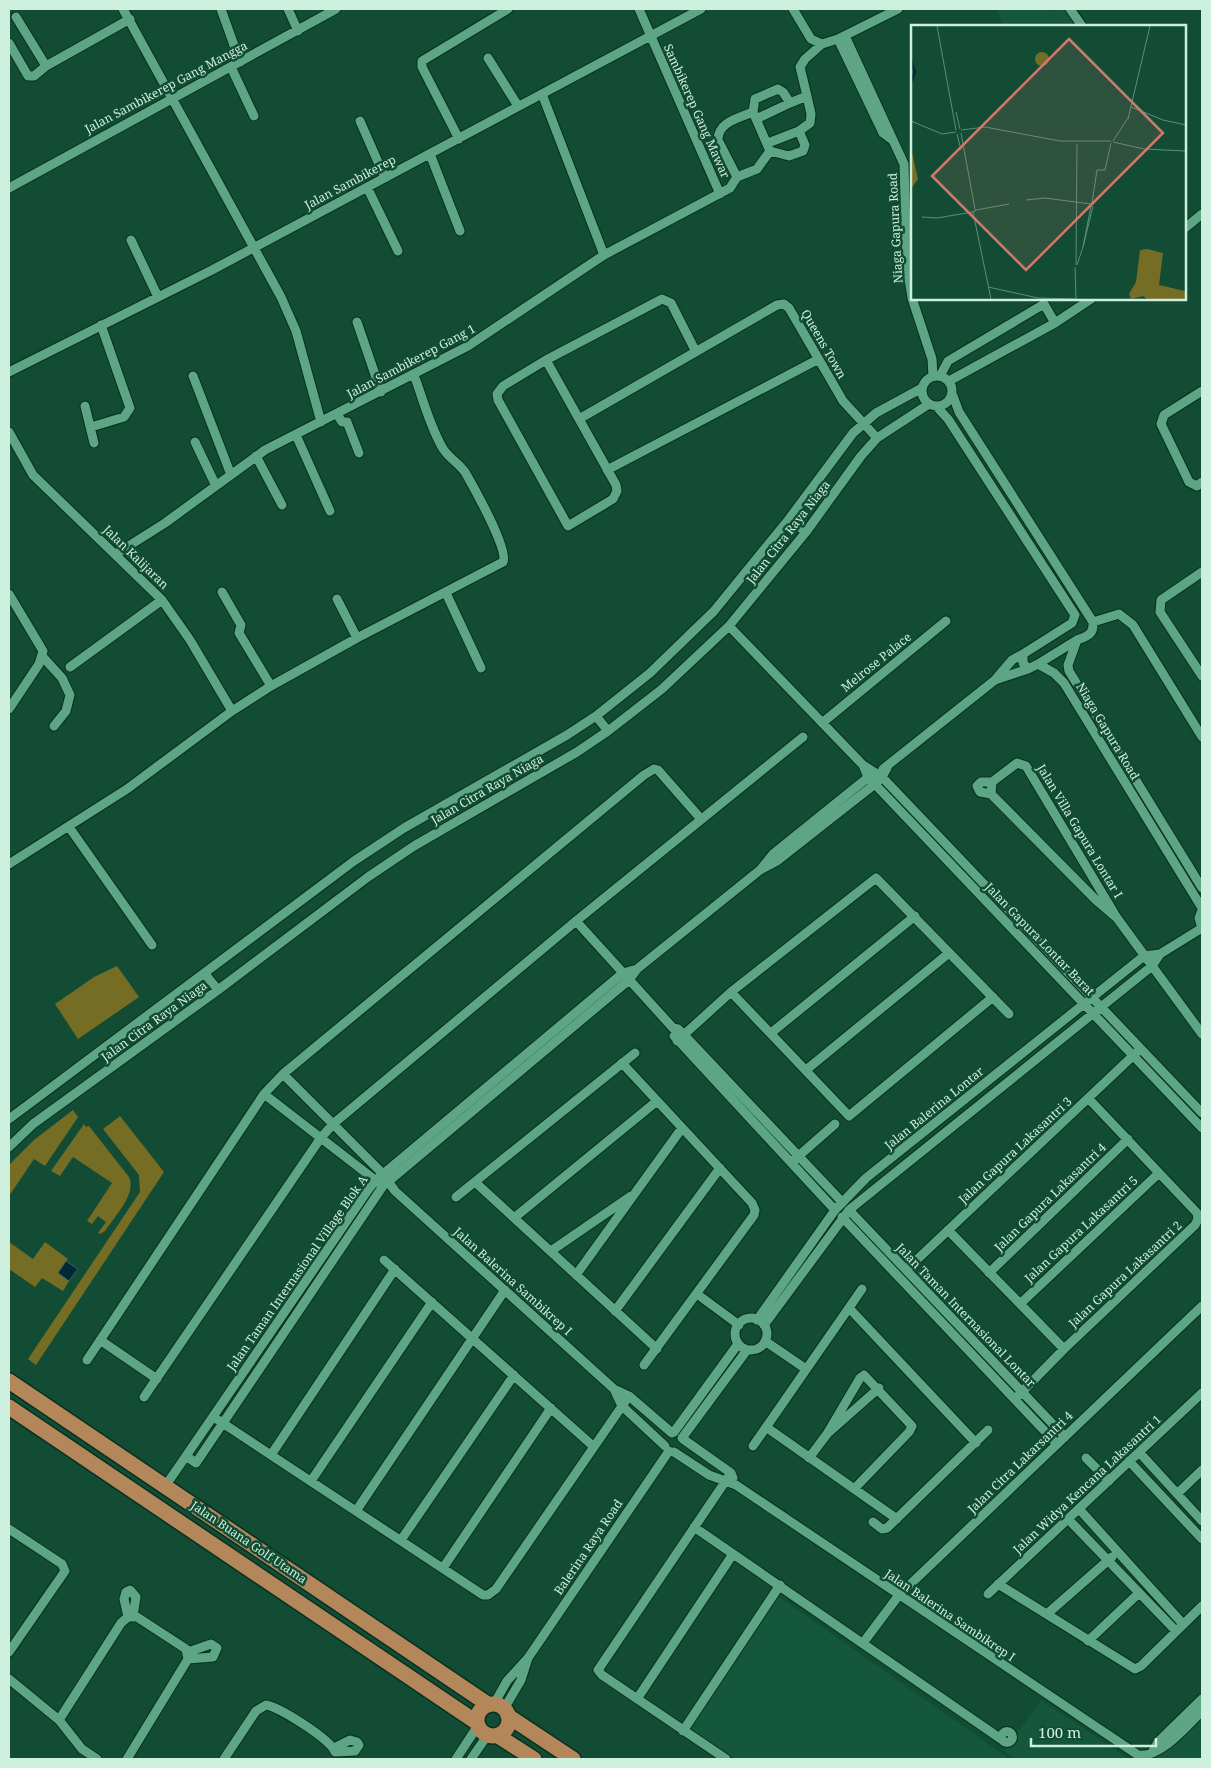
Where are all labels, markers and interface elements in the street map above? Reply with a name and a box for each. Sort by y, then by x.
inset map [911,25,1186,300]
street label: Jalan Sambikerep Gang Mangga [81,37,251,138]
street label: Sambikerep Gang Mawar [660,41,734,181]
street label: Jalan Sambikerep [301,151,399,214]
street label: Niaga Gapura Road [884,172,906,284]
street label: Queens Town [797,306,851,382]
street label: Jalan Sambikerep Gang 1 [343,320,478,403]
street label: Jalan Citra Raya Niaga [742,476,834,588]
street label: Jalan Kalijaran [99,521,173,593]
street label: Melrose Palace [837,628,915,696]
street label: Niaga Gapura Road [1072,679,1144,783]
street label: Jalan Citra Raya Niaga [427,750,546,829]
street label: Jalan Villa Gapura Lontar I [1033,760,1127,901]
street label: Jalan Gapura Lontar Barat [981,878,1099,999]
street label: Jalan Citra Raya Niaga [97,977,211,1066]
street label: Jalan Balerina Lontar [880,1062,987,1154]
street label: Jalan Gapura Lakasantri 3 [954,1093,1076,1208]
street label: Jalan Gapura Lakasantri 4 [990,1139,1110,1256]
street label: Jalan Taman Internasional Village Blok A [222,1172,372,1375]
street label: Jalan Gapura Lakasantri 5 [1020,1172,1141,1287]
street label: Jalan Gapura Lakasantri 2 [1064,1217,1185,1332]
street label: Jalan Balerina Sambikrep I [449,1222,576,1339]
street label: Jalan Taman Internasional Lontar [892,1238,1040,1391]
street label: Jalan Citra Lakarsantri 4 [963,1407,1077,1518]
street label: Jalan Widya Kencana Lakasantri 1 [1008,1411,1165,1558]
street label: Balerina Raya Road [550,1495,627,1598]
street label: Jalan Buana Golf Utama [187,1496,311,1587]
street label: Jalan Balerina Sambikrep I [881,1564,1019,1665]
scale bar [1031,1716,1156,1748]
text: 100 m [1038,1722,1081,1742]

